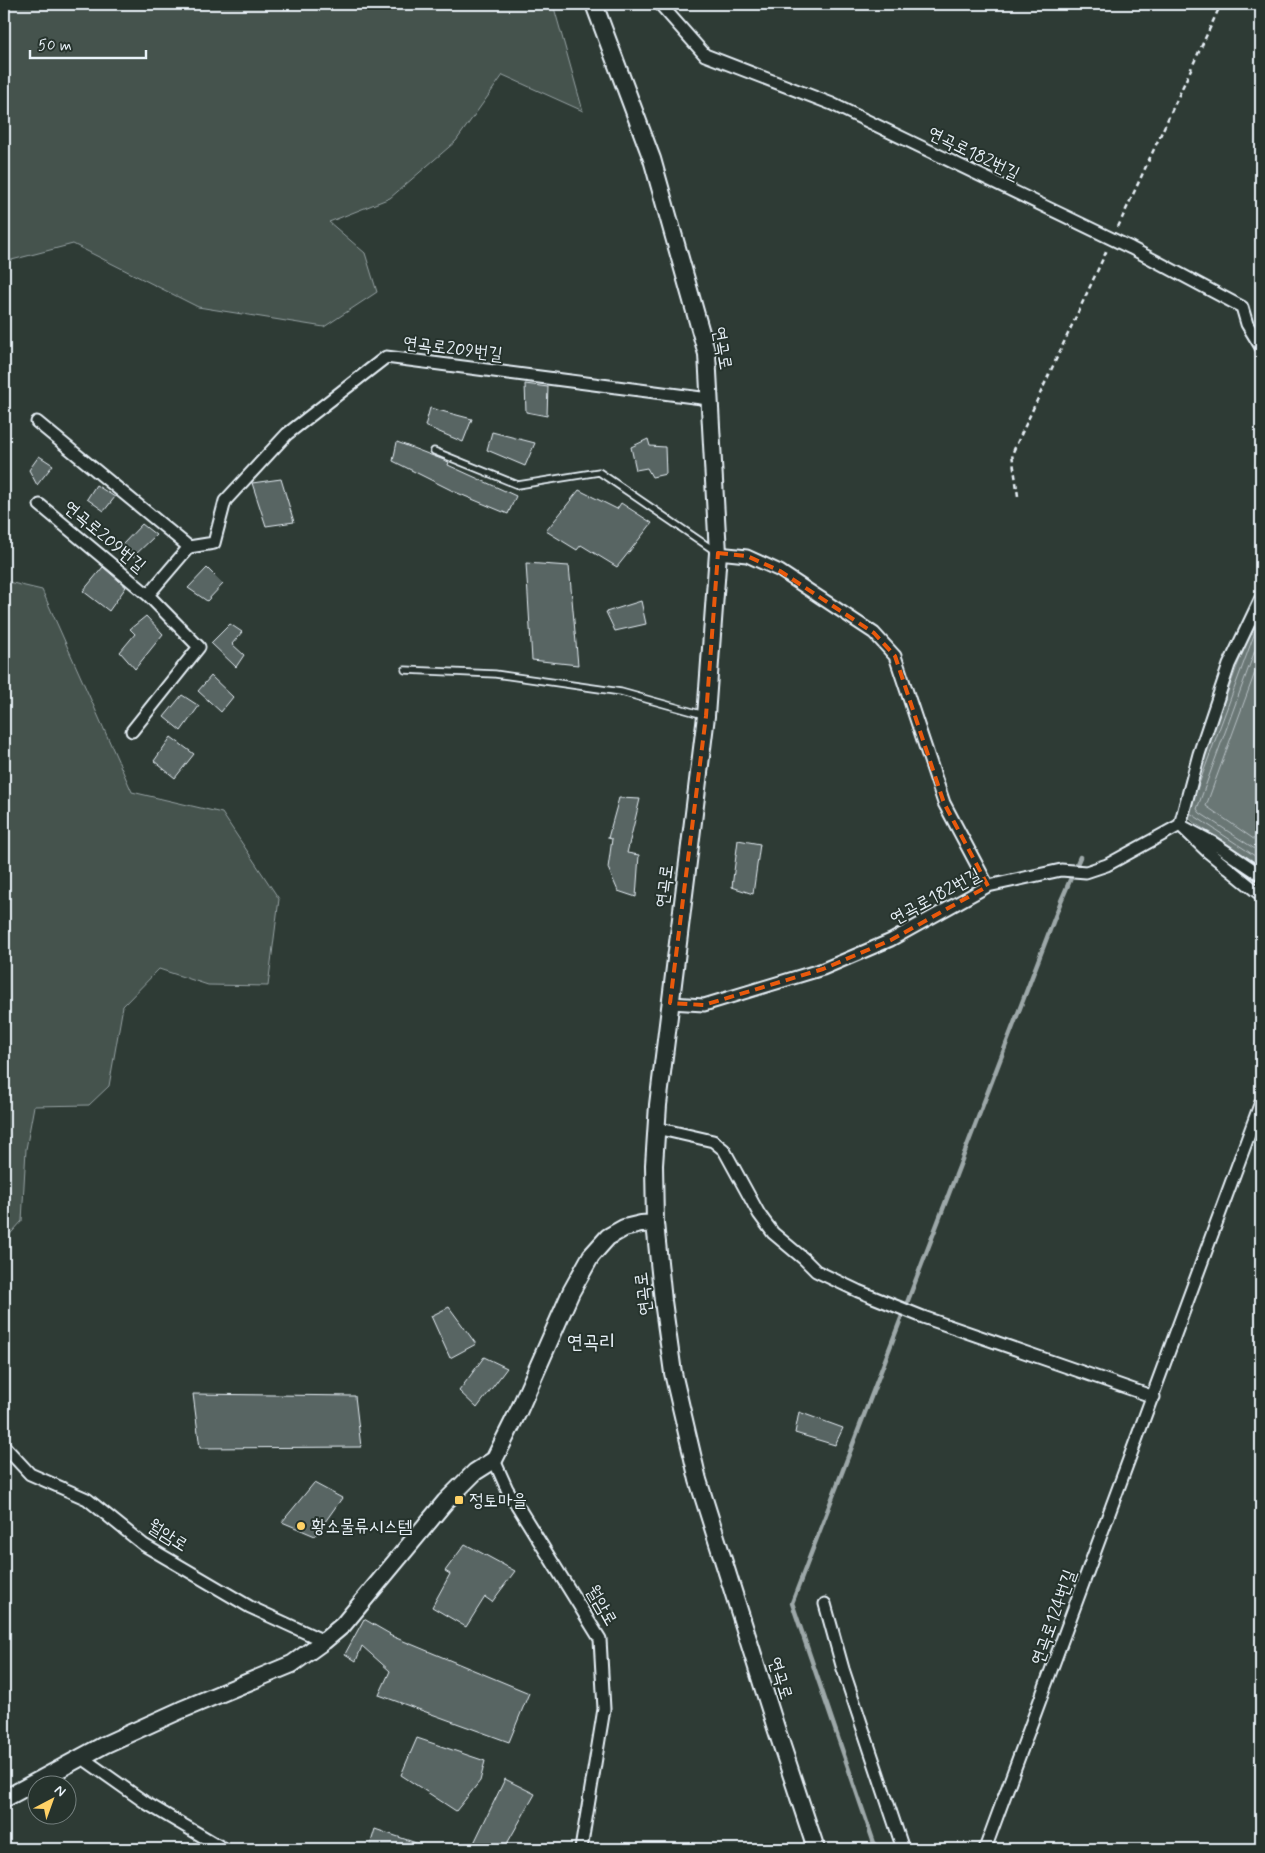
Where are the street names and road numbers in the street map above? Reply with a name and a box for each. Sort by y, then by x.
street label: 연곡로182번길 [924,121,1024,187]
street label: 연곡로 [706,325,738,372]
street label: 연곡로209번길 [402,331,505,367]
street label: 연곡로209번길 [58,495,151,578]
street label: 연곡로 [650,863,680,909]
street label: 연곡로182번길 [886,863,985,931]
street label: 연곡로 [629,1271,659,1317]
street label: 월암로 [143,1514,192,1558]
street label: 연곡로124번길 [1026,1566,1082,1668]
street label: 월암로 [580,1581,622,1630]
street label: 연곡로 [762,1654,798,1703]

